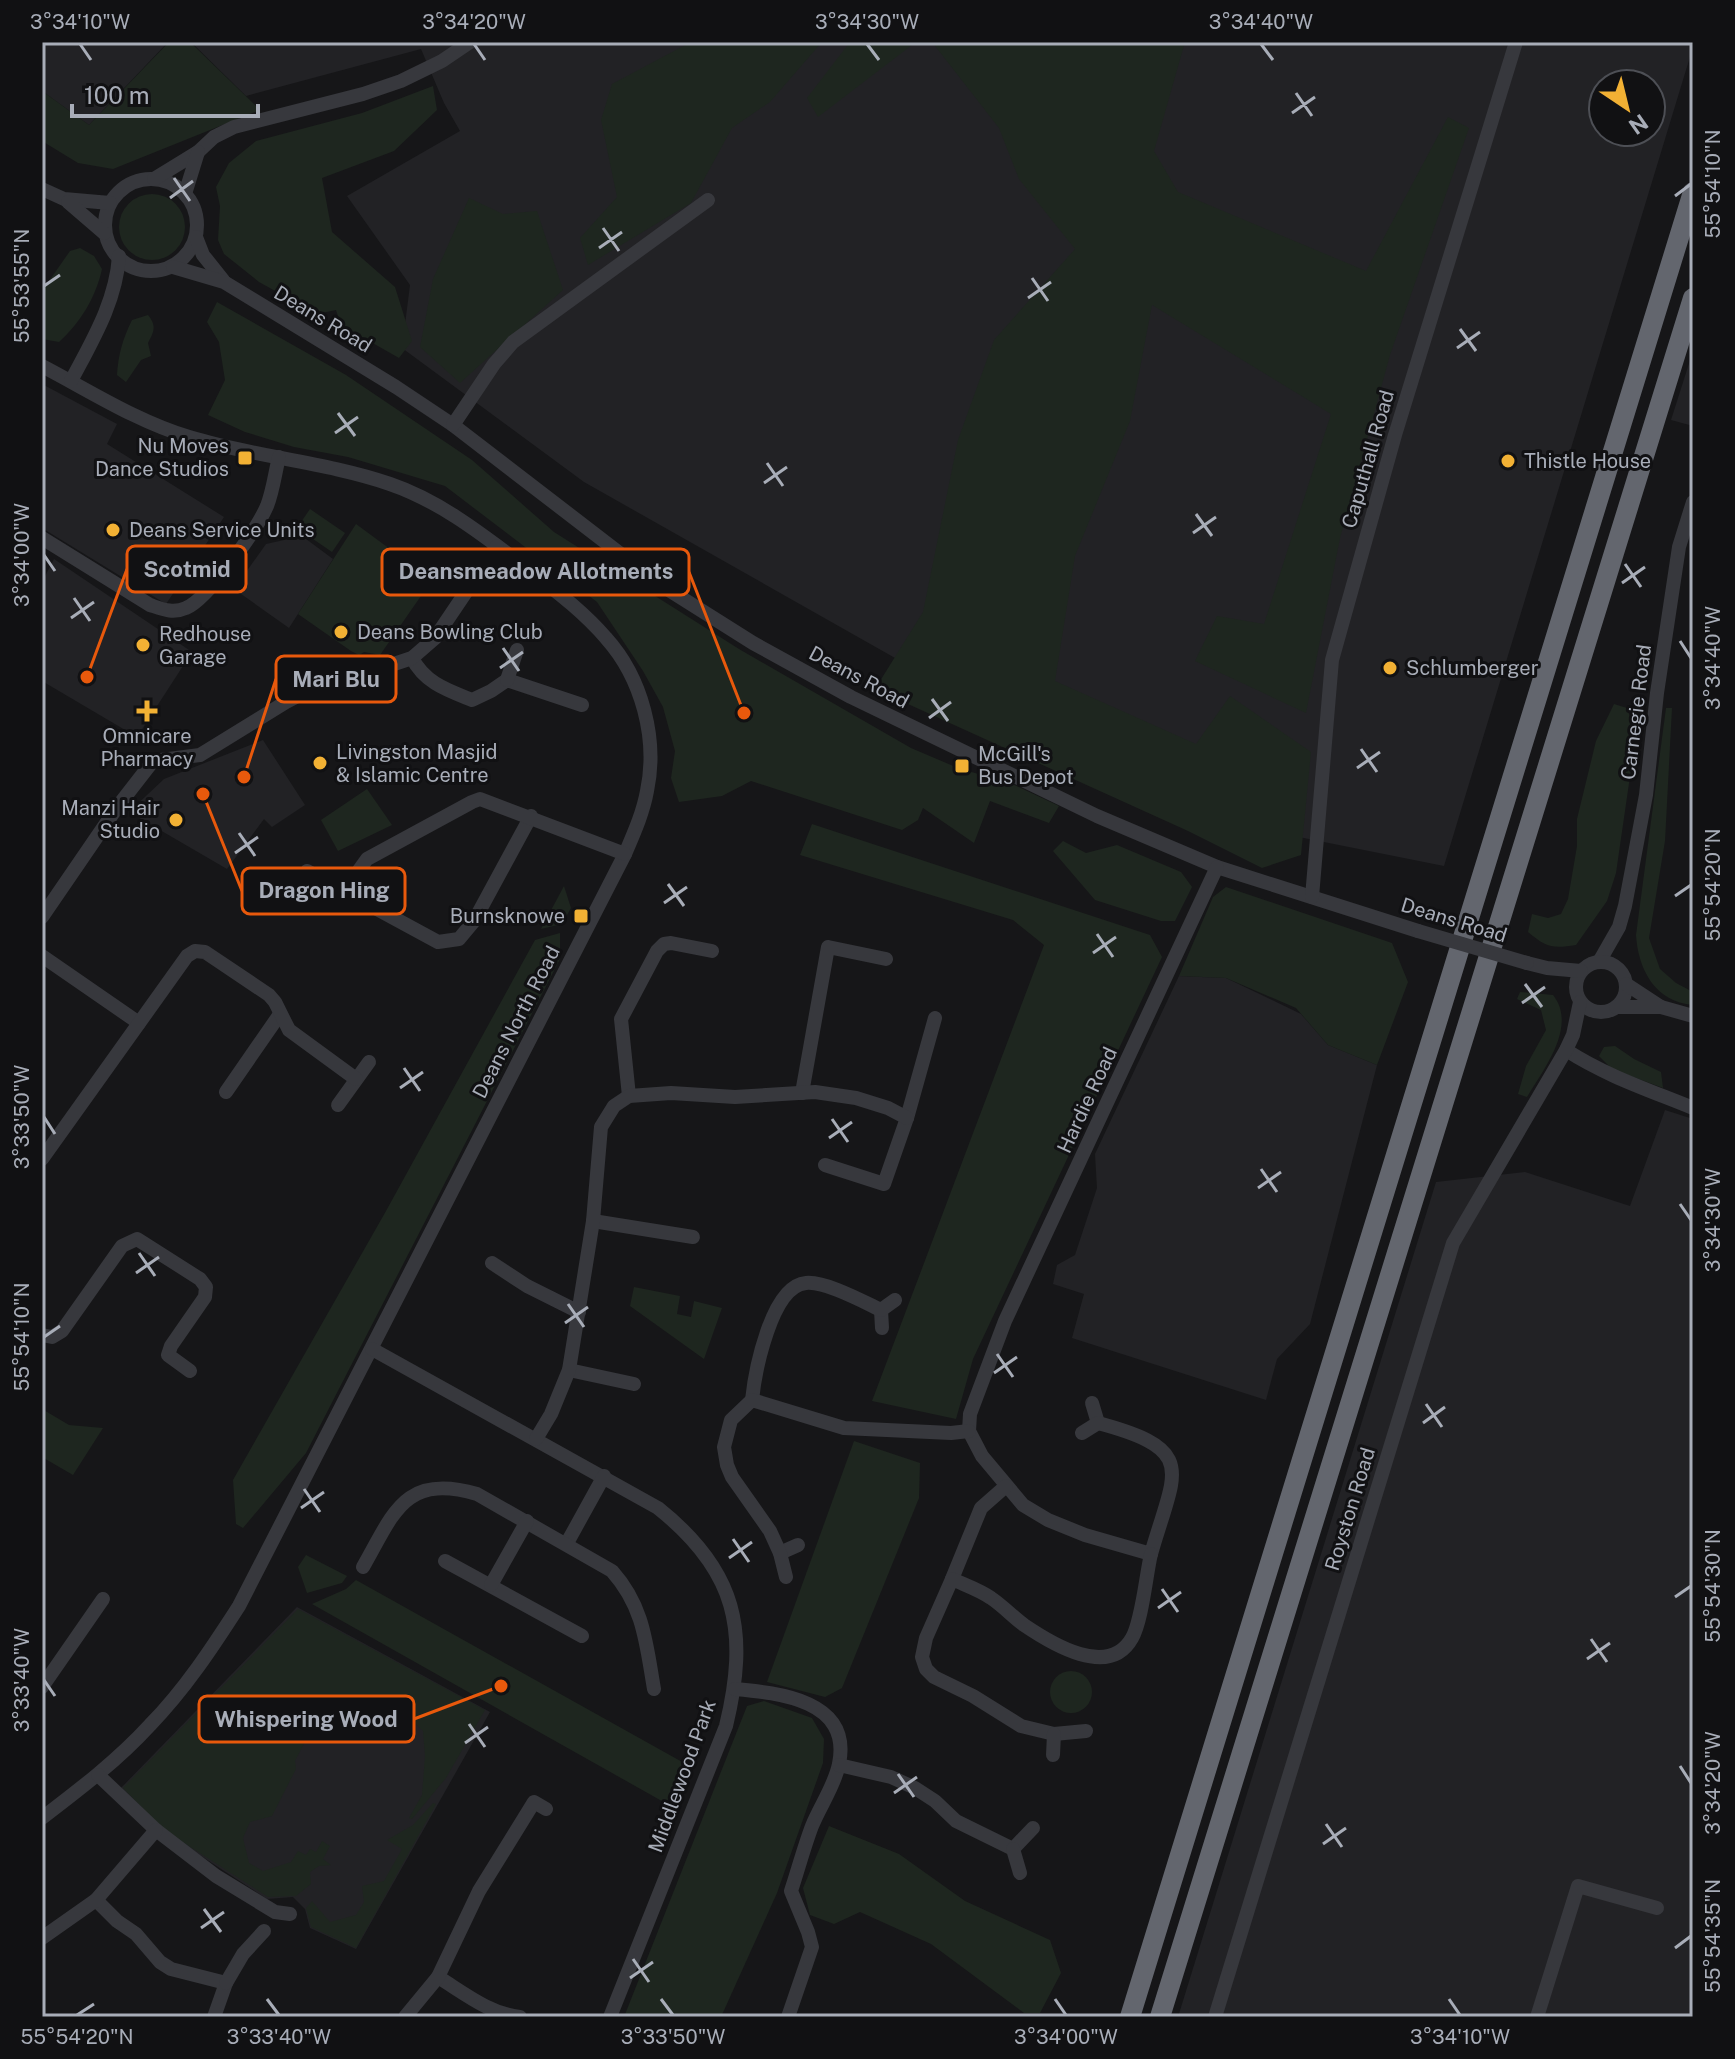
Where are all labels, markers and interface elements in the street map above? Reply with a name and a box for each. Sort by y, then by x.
text: 3°34'10"W [30,10,130,34]
text: 3°34'20"W [422,10,526,34]
text: 3°34'30"W [815,10,919,34]
text: 3°34'40"W [1209,10,1313,34]
scale bar [72,68,258,118]
north arrow [1587,68,1667,148]
text: 100 m [84,81,150,109]
text: N [1624,109,1653,140]
text: 55°54'10"N [1701,129,1725,239]
text: 55°53'55"N [10,229,34,343]
street label: Deans Road [270,280,376,358]
street label: Caputhall Road [1337,387,1399,531]
place label: Nu Moves Dance Studios [95,434,229,481]
marker: Nu Moves Dance Studios [236,449,254,467]
place label: Thistle House [1524,449,1651,473]
marker: Thistle House [1499,452,1517,470]
text: 3°34'00"W [10,503,34,607]
place label: Deans Service Units [129,518,315,542]
marker: Deans Service Units [104,521,122,539]
callout: Scotmid [127,546,246,592]
callout: Deansmeadow Allotments [382,549,689,595]
text: Scotmid [143,556,231,582]
text: Deansmeadow Allotments [399,558,673,584]
text: 3°34'40"W [1701,606,1725,710]
place label: Deans Bowling Club [357,620,543,644]
place label: Redhouse Garage [159,622,251,669]
marker: Deans Bowling Club [332,623,350,641]
marker: Redhouse Garage [134,636,152,654]
street label: Deans Road [805,641,913,713]
street label: Carnegie Road [1616,643,1656,781]
callout: Mari Blu [276,656,396,702]
place label: Schlumberger [1406,656,1539,680]
marker: Schlumberger [1381,659,1399,677]
text: Mari Blu [292,666,380,692]
marker: Omnicare Pharmacy [138,702,156,720]
place label: Omnicare Pharmacy [101,724,194,771]
place label: Livingston Masjid & Islamic Centre [336,740,497,787]
place label: McGill's Bus Depot [978,742,1074,789]
marker: Livingston Masjid & Islamic Centre [311,754,329,772]
marker: McGill's Bus Depot [953,757,971,775]
place label: Manzi Hair Studio [61,796,160,843]
marker: Manzi Hair Studio [167,811,185,829]
text: 55°54'20"N [1701,829,1725,941]
callout: Dragon Hing [242,868,405,914]
text: Dragon Hing [258,877,390,903]
street label: Deans Road [1398,892,1510,948]
place label: Burnsknowe [450,904,565,928]
marker: Burnsknowe [572,907,590,925]
street label: Deans North Road [467,942,565,1102]
street label: Hardie Road [1052,1043,1122,1157]
text: 3°33'50"W [10,1065,34,1169]
text: 3°34'30"W [1701,1168,1725,1272]
text: 55°54'10"N [10,1282,34,1392]
street label: Royston Road [1320,1445,1380,1573]
text: 55°54'30"N [1701,1529,1725,1643]
text: 3°33'40"W [10,1628,34,1732]
callout: Whispering Wood [199,1696,414,1742]
street label: Middlewood Park [643,1696,721,1856]
text: Whispering Wood [214,1706,398,1732]
text: 3°34'20"W [1701,1731,1725,1835]
text: 55°54'35"N [1701,1879,1725,1993]
text: 55°54'20"N [21,2025,133,2049]
text: 3°33'40"W [227,2025,331,2049]
text: 3°33'50"W [621,2025,725,2049]
text: 3°34'00"W [1014,2025,1118,2049]
text: 3°34'10"W [1410,2025,1510,2049]

